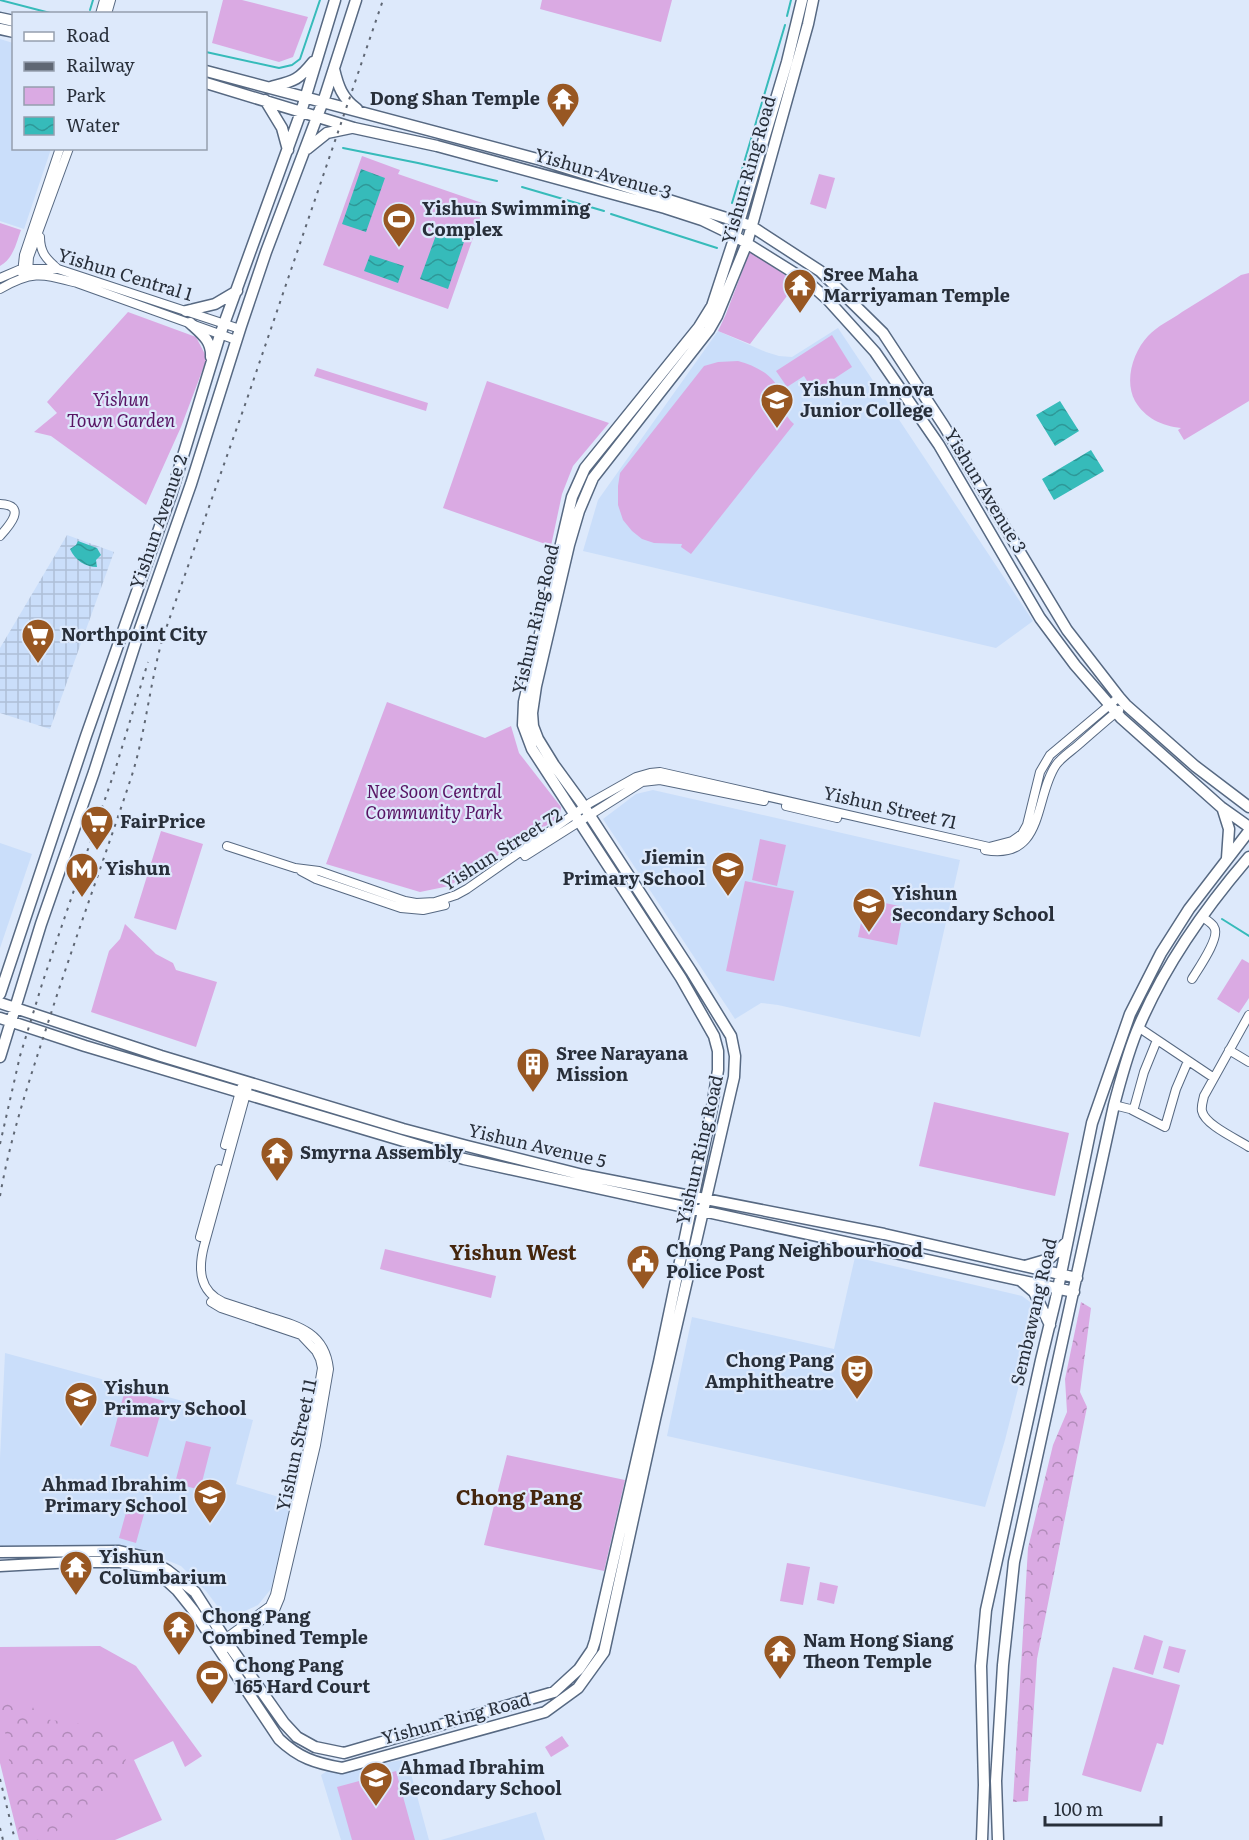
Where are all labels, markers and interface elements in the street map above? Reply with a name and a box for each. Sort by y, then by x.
legend [12,12,207,150]
text: Road [66,21,110,48]
text: Railway [66,51,135,78]
text: Park [66,81,107,108]
temple icon: Dong Shan Temple [545,81,581,128]
place label: Dong Shan Temple [370,84,540,111]
street label: Yishun Ring Road [713,92,782,247]
text: Water [66,111,120,138]
street label: Yishun Avenue 3 [532,140,675,205]
place label: Yishun Swimming Complex [422,194,592,242]
sports icon: Yishun Swimming Complex [381,201,417,248]
street label: Yishun Central 1 [54,240,196,307]
place label: Sree Maha Marriyaman Temple [823,260,1010,308]
temple icon: Sree Maha Marriyaman Temple [782,267,818,314]
place label: Yishun Innova Junior College [800,375,934,423]
school or university icon: Yishun Innova Junior College [759,382,795,429]
park label: Yishun Town Garden [67,385,176,433]
street label: Yishun Avenue 3 [938,423,1034,558]
street label: Yishun Avenue 2 [122,450,193,593]
street label: Yishun Ring Road [504,541,565,696]
supermarket icon: Northpoint City [20,617,56,664]
place label: Northpoint City [61,620,207,647]
park label: Nee Soon Central Community Park [365,777,503,825]
street label: Yishun Street 71 [821,778,960,835]
street label: Yishun Street 72 [435,801,567,897]
supermarket icon: FairPrice [79,804,115,851]
place label: FairPrice [120,807,205,834]
place label: Jiemin Primary School [562,843,705,891]
school or university icon: Jiemin Primary School [710,850,746,897]
metro station icon: Yishun [64,851,100,898]
place label: Yishun [105,854,171,881]
place label: Yishun Secondary School [892,879,1055,927]
school or university icon: Yishun Secondary School [851,886,887,933]
place label: Sree Narayana Mission [556,1039,689,1087]
building icon: Sree Narayana Mission [515,1046,551,1093]
street label: Yishun Ring Road [668,1072,729,1227]
street label: Yishun Avenue 5 [466,1116,609,1174]
temple icon: Smyrna Assembly [259,1135,295,1182]
place label: Smyrna Assembly [300,1138,463,1165]
street label: Sembawang Road [1002,1235,1063,1388]
district label: Yishun West [449,1236,577,1266]
place label: Chong Pang Neighbourhood Police Post [666,1236,923,1284]
public building icon: Chong Pang Neighbourhood Police Post [625,1243,661,1290]
place label: Chong Pang Amphitheatre [705,1346,835,1394]
theatre icon: Chong Pang Amphitheatre [839,1353,875,1400]
place label: Yishun Primary School [104,1373,247,1421]
street label: Yishun Street 11 [268,1376,323,1513]
school or university icon: Yishun Primary School [63,1380,99,1427]
place label: Ahmad Ibrahim Primary School [41,1470,187,1518]
school or university icon: Ahmad Ibrahim Primary School [192,1477,228,1524]
district label: Chong Pang [456,1480,582,1511]
place label: Yishun Columbarium [99,1542,227,1590]
temple icon: Yishun Columbarium [58,1549,94,1596]
place label: Chong Pang Combined Temple [202,1602,368,1650]
temple icon: Chong Pang Combined Temple [161,1609,197,1656]
place label: Nam Hong Siang Theon Temple [803,1626,955,1674]
temple icon: Nam Hong Siang Theon Temple [762,1633,798,1680]
place label: Chong Pang 165 Hard Court [235,1651,370,1699]
sports icon: Chong Pang 165 Hard Court [194,1658,230,1705]
street label: Yishun Ring Road [378,1685,533,1750]
place label: Ahmad Ibrahim Secondary School [399,1753,562,1801]
school or university icon: Ahmad Ibrahim Secondary School [358,1760,394,1807]
scale bar [1045,1789,1160,1827]
text: 100 m [1054,1795,1103,1822]

